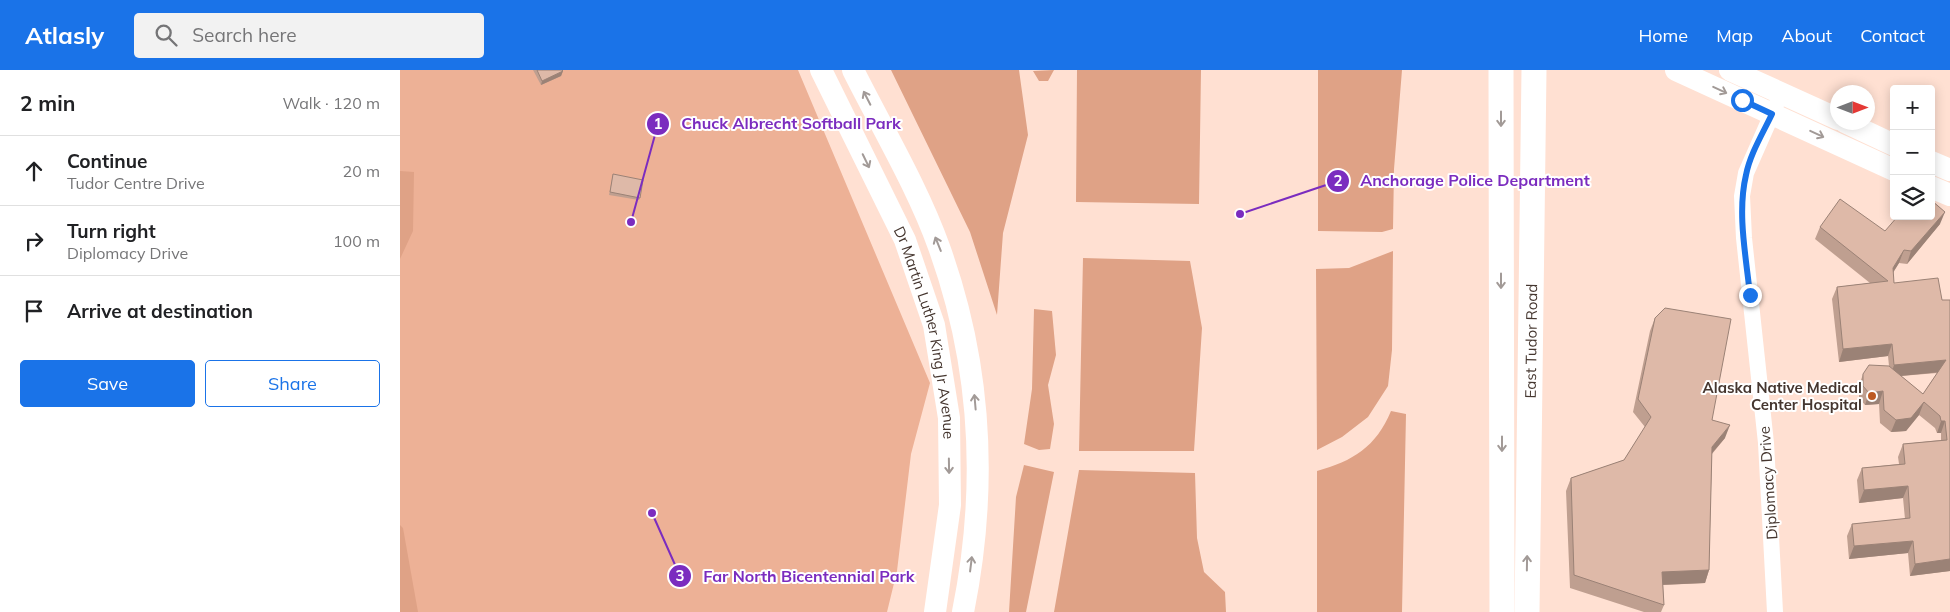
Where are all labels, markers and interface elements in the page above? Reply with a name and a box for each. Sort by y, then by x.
search box [134,13,484,58]
text: Atlasly [25,20,104,50]
icon: search [152,21,180,49]
text: Search here [192,23,297,47]
text: Home [1638,24,1688,47]
text: Map [1716,24,1753,47]
text: About [1781,24,1832,47]
text: Contact [1860,24,1925,47]
north arrow [1830,85,1875,130]
map controls [1890,85,1935,220]
button: + [1890,85,1935,130]
one-way arrow [1712,86,1727,96]
route start [1731,89,1754,112]
text: 2 min [20,90,75,116]
one-way arrow [862,91,871,106]
text: Walk · 120 m [282,93,380,113]
callout: Chuck Albrecht Softball Park [646,108,910,139]
one-way arrow [1496,110,1506,126]
text: Chuck Albrecht Softball Park [681,113,902,133]
text: 1 [653,114,663,133]
one-way arrow [1809,130,1824,140]
button: − [1890,130,1935,175]
text: Continue [67,149,147,173]
one-way arrow [862,153,871,168]
icon: ahead [20,157,48,185]
text: 20 m [343,161,380,181]
callout: Anchorage Police Department [1326,165,1600,196]
text: Anchorage Police Department [1360,170,1590,190]
text: 2 [1333,171,1343,190]
text: Tudor Centre Drive [67,173,205,193]
button: layers [1890,175,1935,220]
text: Turn right [67,219,156,243]
street label: Dr Martin Luther King Jr Avenue [890,223,959,439]
icon: right [20,227,48,255]
text: 100 m [333,231,380,251]
one-way arrow [933,237,942,252]
text: Diplomacy Drive [67,243,188,263]
one-way arrow [1496,272,1506,289]
street label: East Tudor Road [1520,284,1541,399]
route end [1739,284,1762,307]
icon: arrive [20,297,48,325]
text: Arrive at destination [67,299,253,323]
button: Save [20,360,195,407]
button: Share [205,360,380,407]
place label: Alaska Native Medical Center Hospital [1703,378,1862,414]
marker: Alaska Native Medical Center Hospital [1866,390,1878,402]
one-way arrow [970,394,980,410]
street label: Diplomacy Drive [1755,426,1781,540]
one-way arrow [1497,435,1507,451]
one-way arrow [945,457,954,473]
one-way arrow [966,556,976,572]
one-way arrow [1523,556,1532,572]
callout: Far North Bicentennial Park [668,561,924,592]
text: 3 [675,566,685,585]
text: Far North Bicentennial Park [703,566,916,586]

